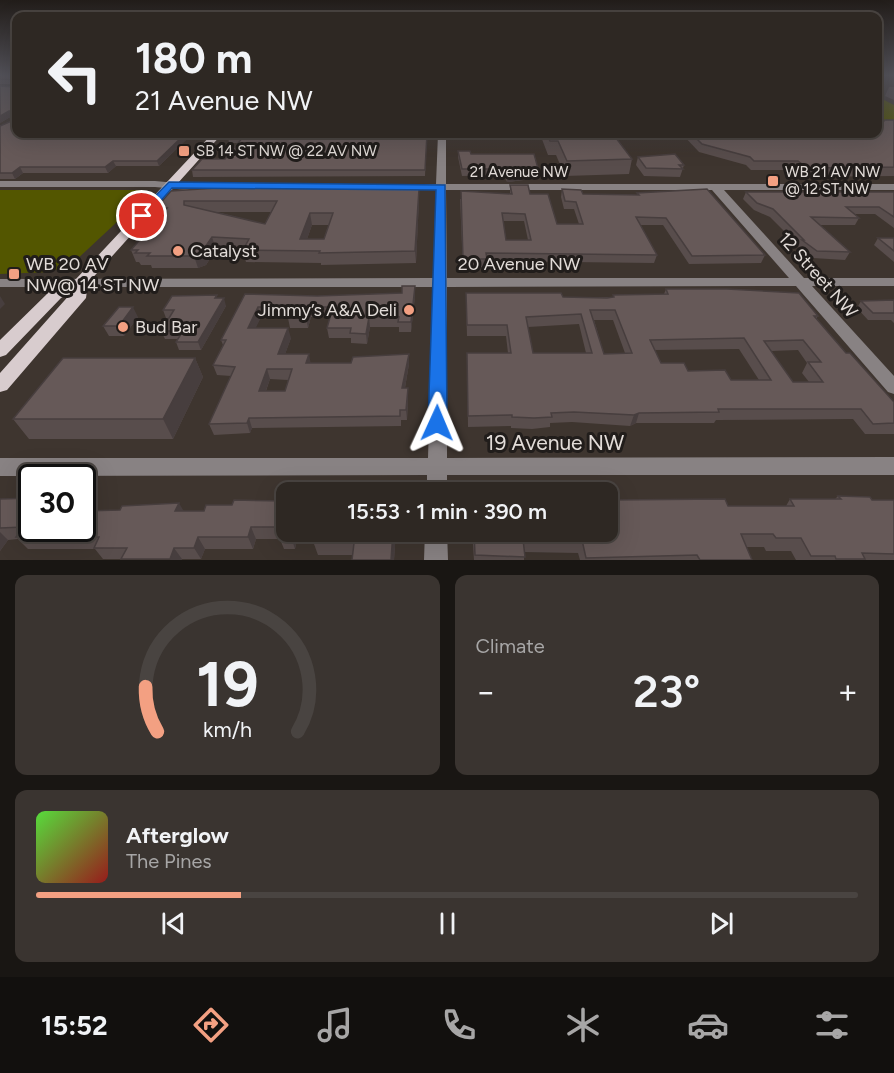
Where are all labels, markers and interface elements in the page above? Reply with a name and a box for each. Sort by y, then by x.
text: 180 m [135,33,252,84]
icon: left [36,36,114,114]
text: 21 Avenue NW [135,84,313,117]
place label: SB 14 ST NW @ 22 AV NW [196,142,377,160]
marker: SB 14 ST NW @ 22 AV NW [177,144,191,158]
street label: 21 Avenue NW [470,163,569,181]
place label: WB 21 AV NW @ 12 ST NW [785,163,881,198]
marker: WB 21 AV NW @ 12 ST NW [766,174,780,188]
pin [116,190,167,241]
icon: arrive [125,199,158,232]
street label: 12 Street NW [774,228,863,323]
place label: Catalyst [190,240,257,262]
marker: Catalyst [171,244,185,258]
place label: WB 20 AV NW@ 14 ST NW [26,253,160,296]
street label: 20 Avenue NW [458,253,581,275]
marker: WB 20 AV NW@ 14 ST NW [7,267,21,281]
place label: Jimmy’s A&A Deli [257,299,397,321]
marker: Jimmy’s A&A Deli [402,303,416,317]
place label: Bud Bar [135,316,197,338]
marker: Bud Bar [116,320,130,334]
position arrow [405,391,469,455]
street label: 19 Avenue NW [486,430,624,455]
speed limit sign: 30 [18,464,96,542]
text: 15:53 · 1 min · 390 m [347,498,547,525]
text: Climate [476,634,545,658]
text: 19 [196,647,259,722]
text: 23° [633,664,700,718]
text: − [476,672,496,711]
text: + [837,672,858,711]
text: km/h [203,717,252,742]
text: Afterglow [126,822,229,849]
text: The Pines [126,849,212,873]
icon: previous [157,907,190,940]
icon: pause [431,907,464,940]
icon: next [705,907,738,940]
icon: directions [190,1004,232,1046]
icon: music [314,1004,356,1046]
icon: phone [438,1004,480,1046]
icon: climate [562,1004,604,1046]
icon: car [687,1004,729,1046]
icon: filters [811,1004,853,1046]
text: 15:52 [41,1009,108,1042]

